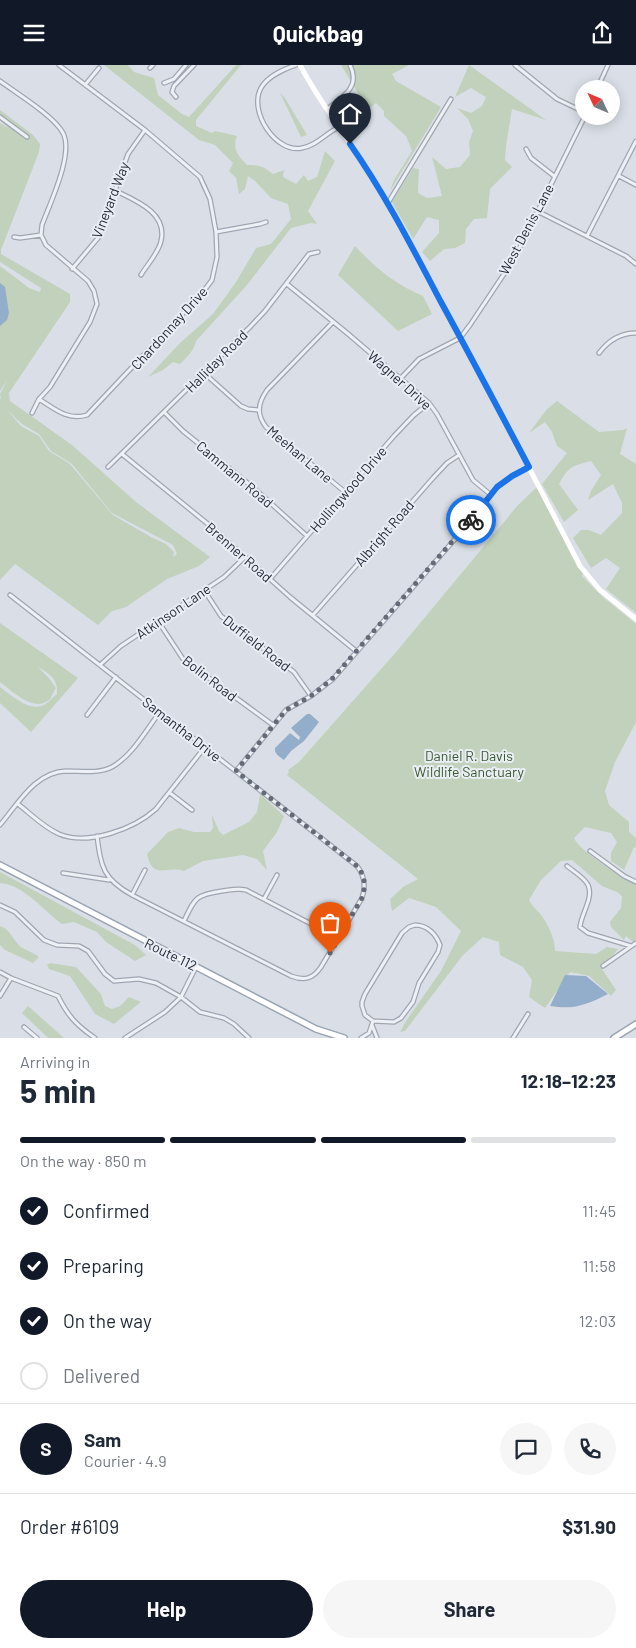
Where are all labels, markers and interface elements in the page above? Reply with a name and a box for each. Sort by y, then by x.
icon: menu [20,19,48,47]
icon: share [588,19,616,47]
text: Quickbag [273,20,363,46]
north arrow [575,80,620,125]
map controls [575,80,620,125]
pin [329,93,371,144]
icon: home [336,100,364,128]
street label: Vineyard Way [88,159,133,241]
street label: West Denis Lane [495,181,557,277]
street label: Chardonnay Drive [127,283,211,373]
street label: Halliday Road [181,326,251,396]
street label: Wagner Drive [364,347,436,413]
street label: Meehan Lane [264,422,336,486]
street label: Cammann Road [193,437,277,511]
street label: Hollingwood Drive [306,442,390,536]
courier [446,495,496,545]
street label: Albright Road [351,497,417,569]
icon: bike [457,506,485,534]
street label: Brenner Road [202,518,276,586]
street label: Atkinson Lane [132,580,214,642]
street label: Duffield Road [220,611,294,675]
street label: Bolin Road [179,651,241,705]
street label: Samantha Drive [139,693,225,765]
park label: Daniel R. Davis Wildlife Sanctuary [414,747,524,780]
pin [309,902,351,953]
icon: bag [316,909,344,937]
street label: Route 112 [142,934,200,974]
text: Arriving in [20,1052,90,1071]
text: 12:18–12:23 [521,1069,616,1092]
text: 5 min [20,1071,96,1109]
text: On the way · 850 m [20,1151,146,1170]
icon: check [20,1197,48,1225]
text: Confirmed [63,1199,150,1222]
text: 11:45 [582,1201,616,1220]
icon: check [20,1252,48,1280]
text: Preparing [63,1254,144,1277]
text: 11:58 [583,1256,616,1275]
icon: check [20,1307,48,1335]
text: On the way [63,1309,152,1332]
text: 12:03 [579,1311,616,1330]
text: Delivered [63,1364,140,1387]
button: chat [500,1423,552,1475]
button: phone [564,1423,616,1475]
text: Sam [84,1428,121,1451]
text: S [40,1437,52,1460]
text: Courier · 4.9 [84,1451,167,1470]
text: Order #6109 [20,1515,119,1538]
text: $31.90 [562,1515,616,1538]
button: Help [20,1580,313,1638]
button: Share [323,1580,616,1638]

